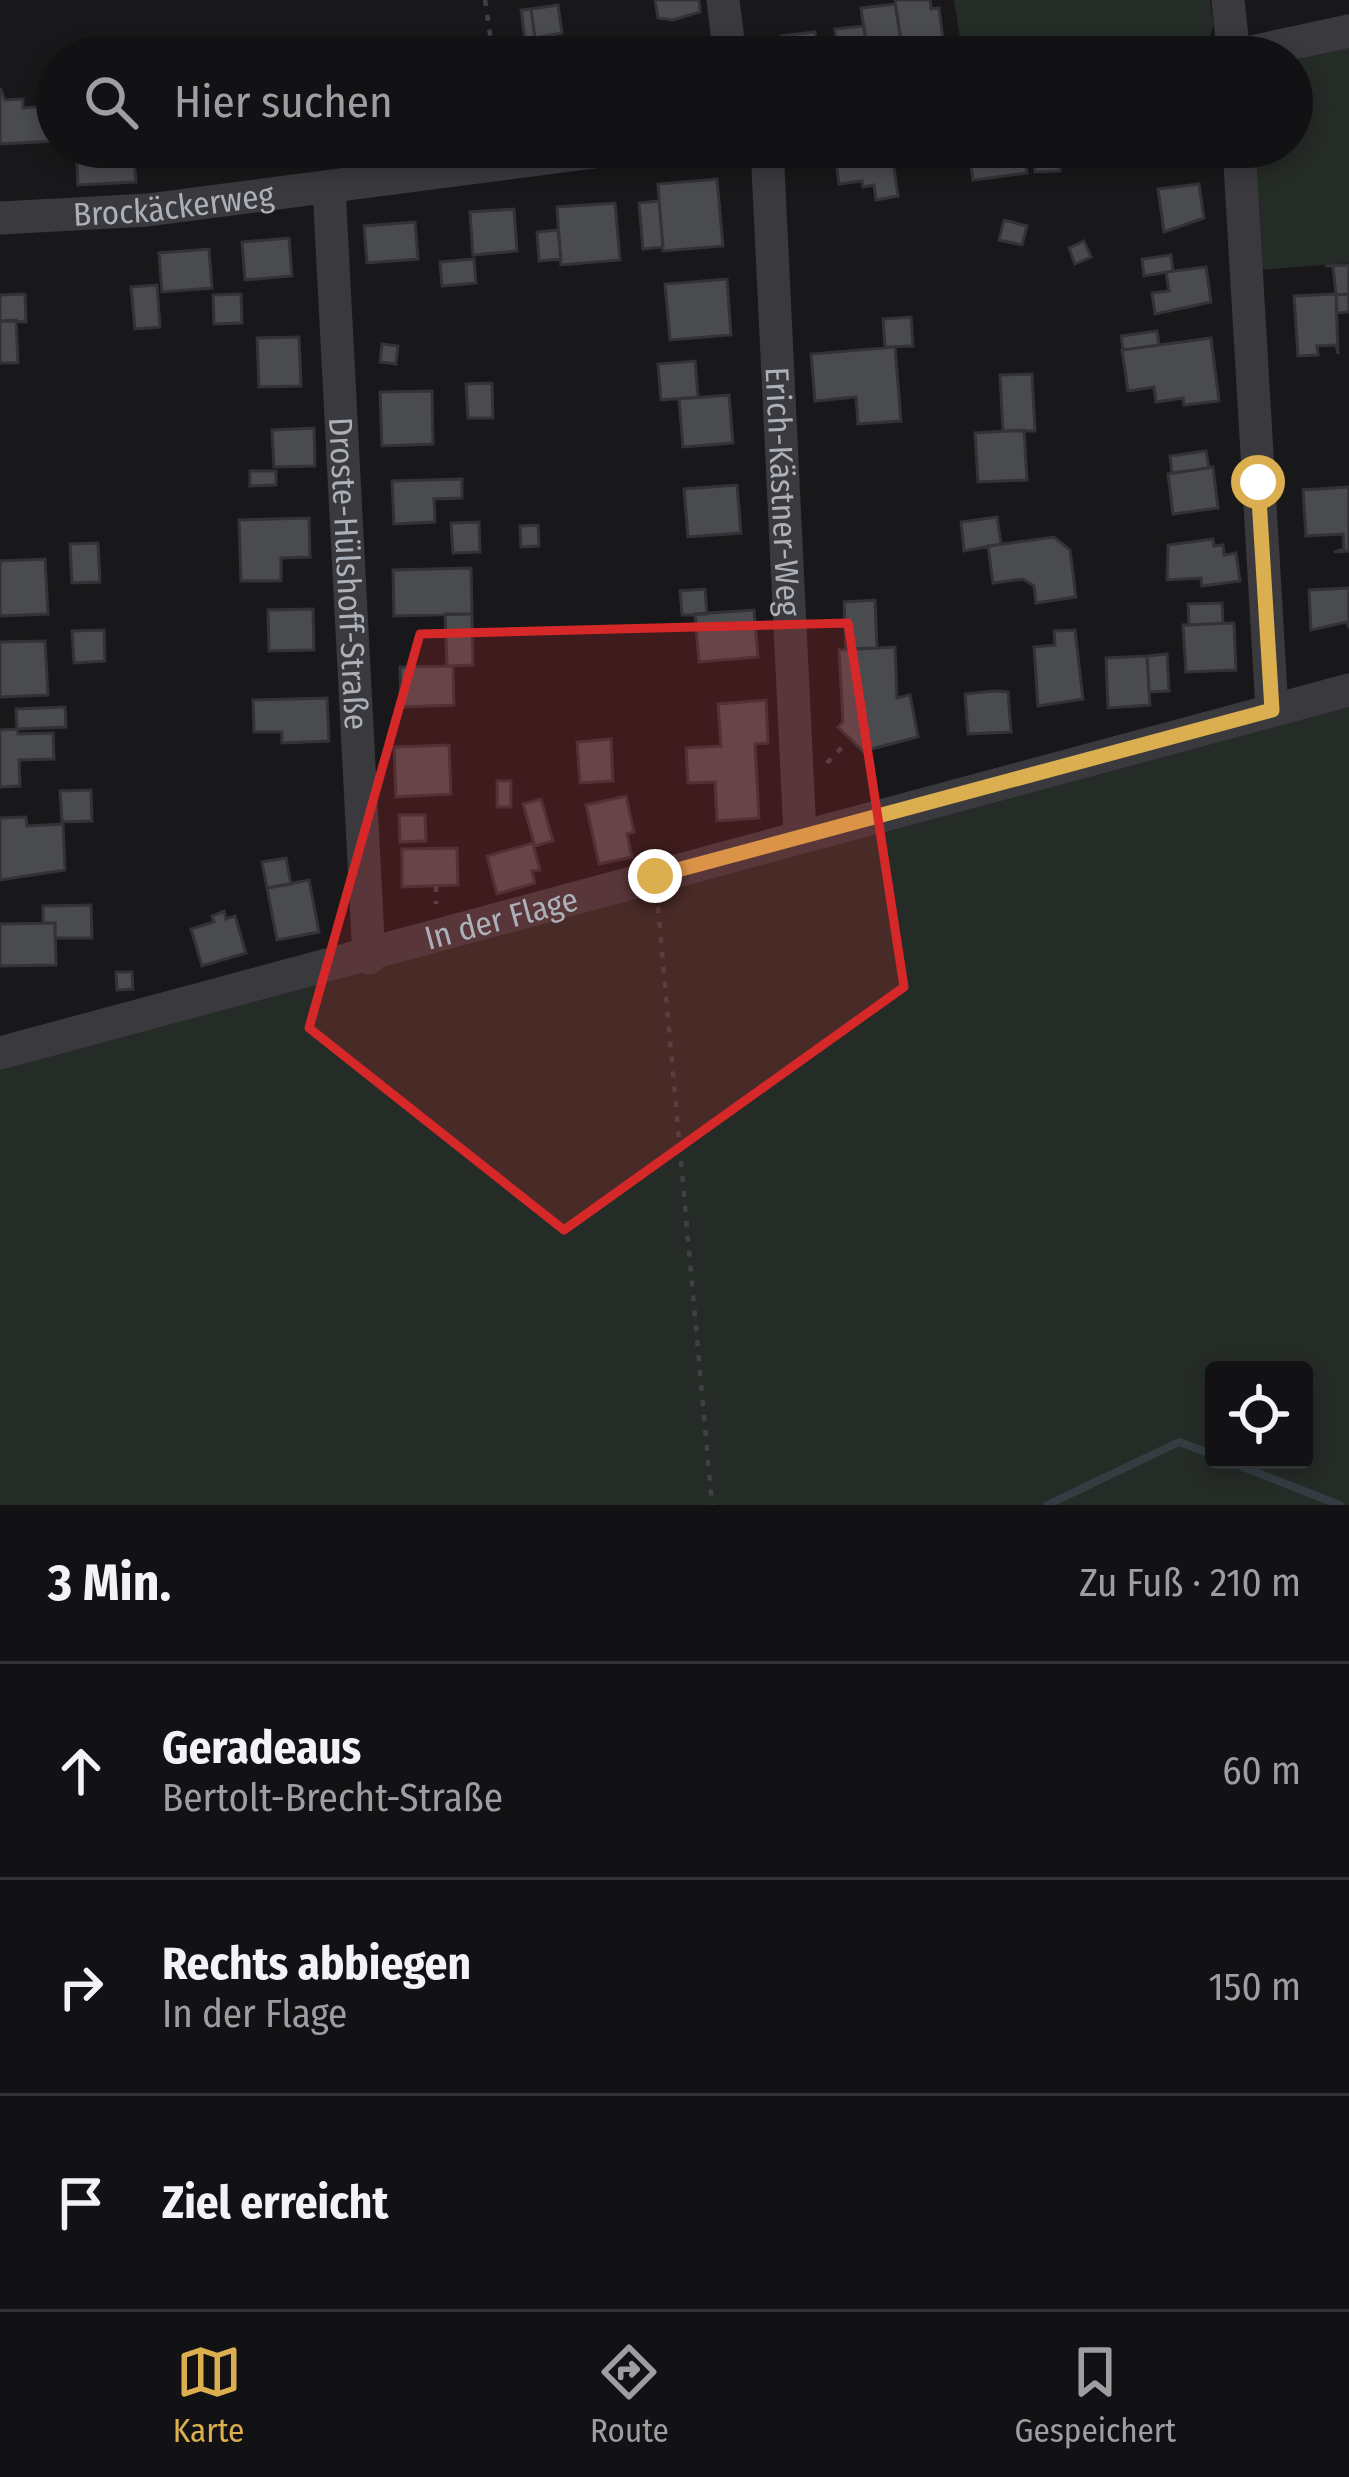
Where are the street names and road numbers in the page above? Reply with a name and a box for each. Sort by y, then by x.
street label: Brockäckerweg [72,175,277,235]
street label: Erich-Kästner-Weg [757,366,809,618]
street label: Droste-Hülshoff-Straße [320,416,376,731]
street label: In der Flage [420,879,582,959]

